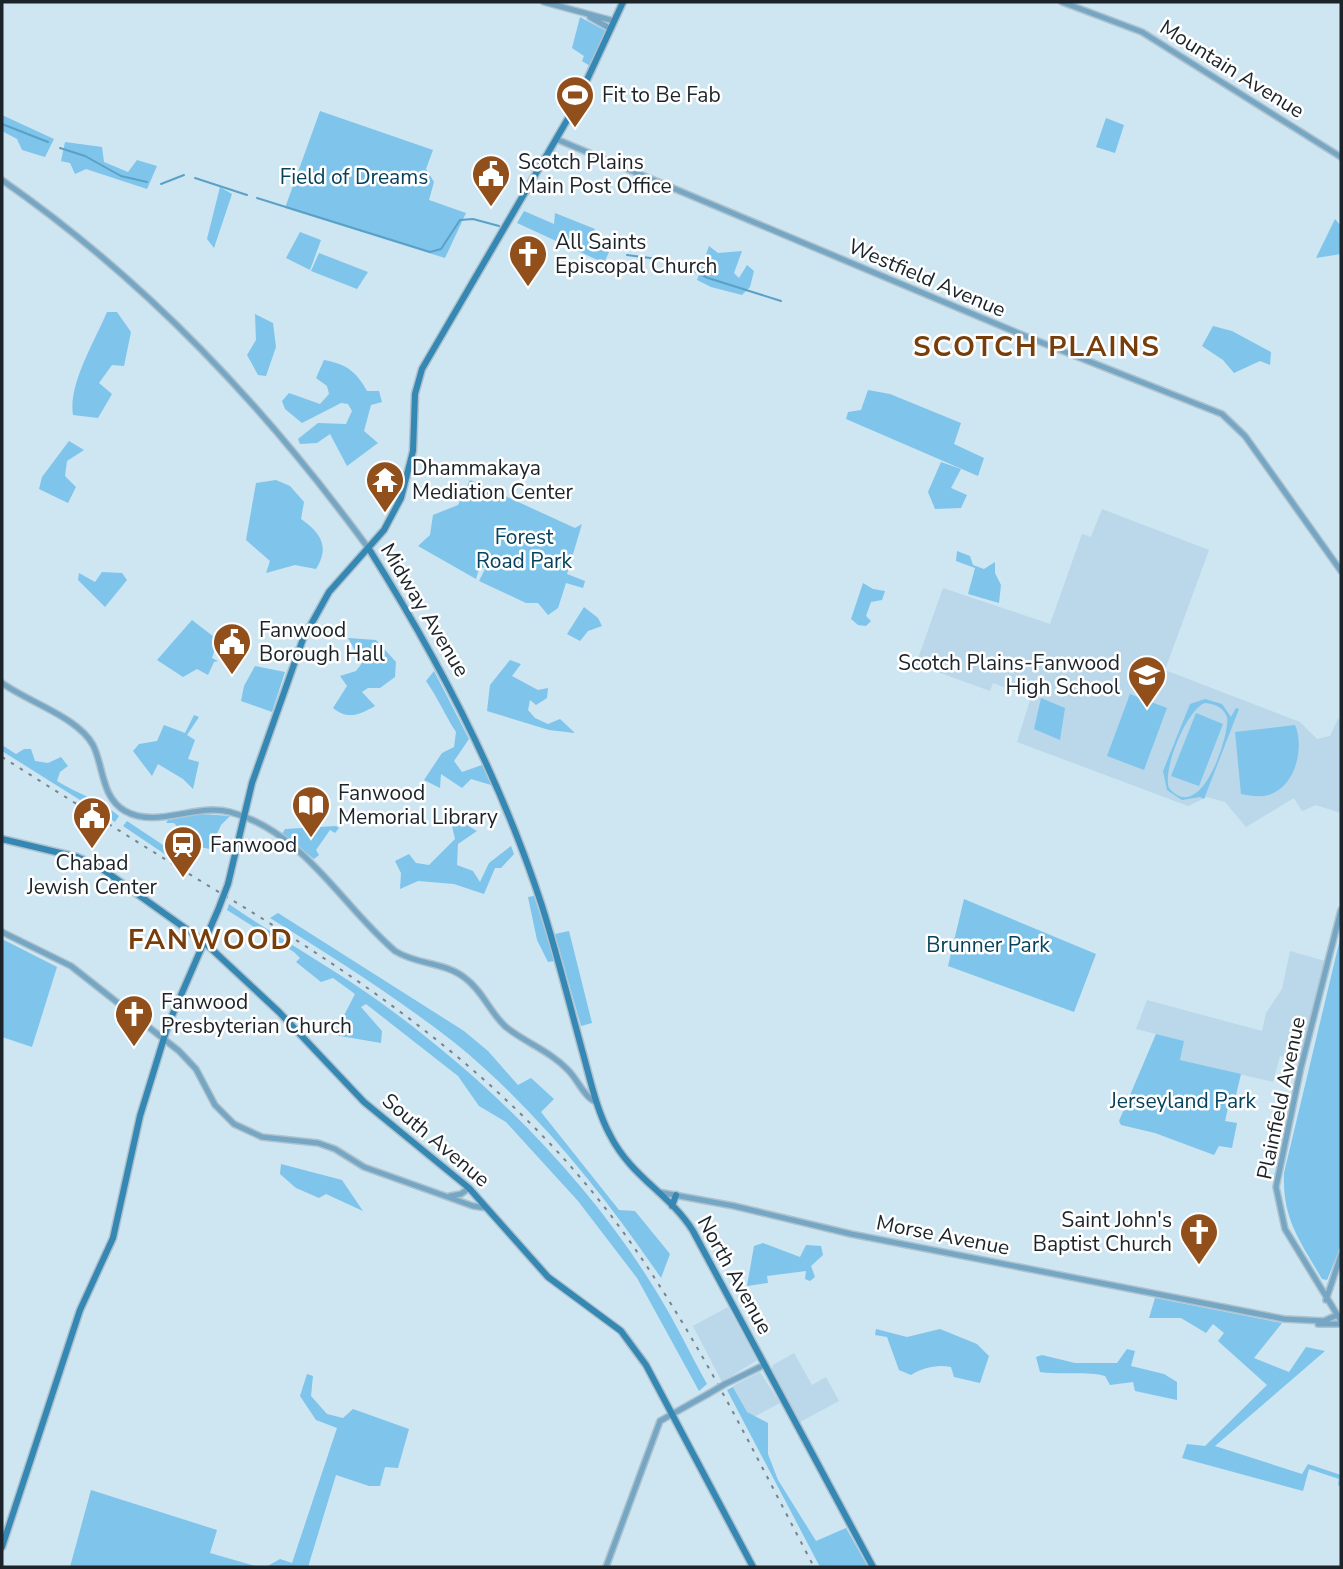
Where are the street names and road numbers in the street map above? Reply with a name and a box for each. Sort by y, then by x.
street label: Mountain Avenue [1154,13,1310,125]
street label: Westfield Avenue [844,232,1010,324]
street label: Midway Avenue [374,538,476,682]
street label: Plainfield Avenue [1250,1014,1312,1182]
street label: South Avenue [376,1087,496,1193]
street label: Morse Avenue [874,1208,1012,1262]
street label: North Avenue [691,1211,779,1339]

